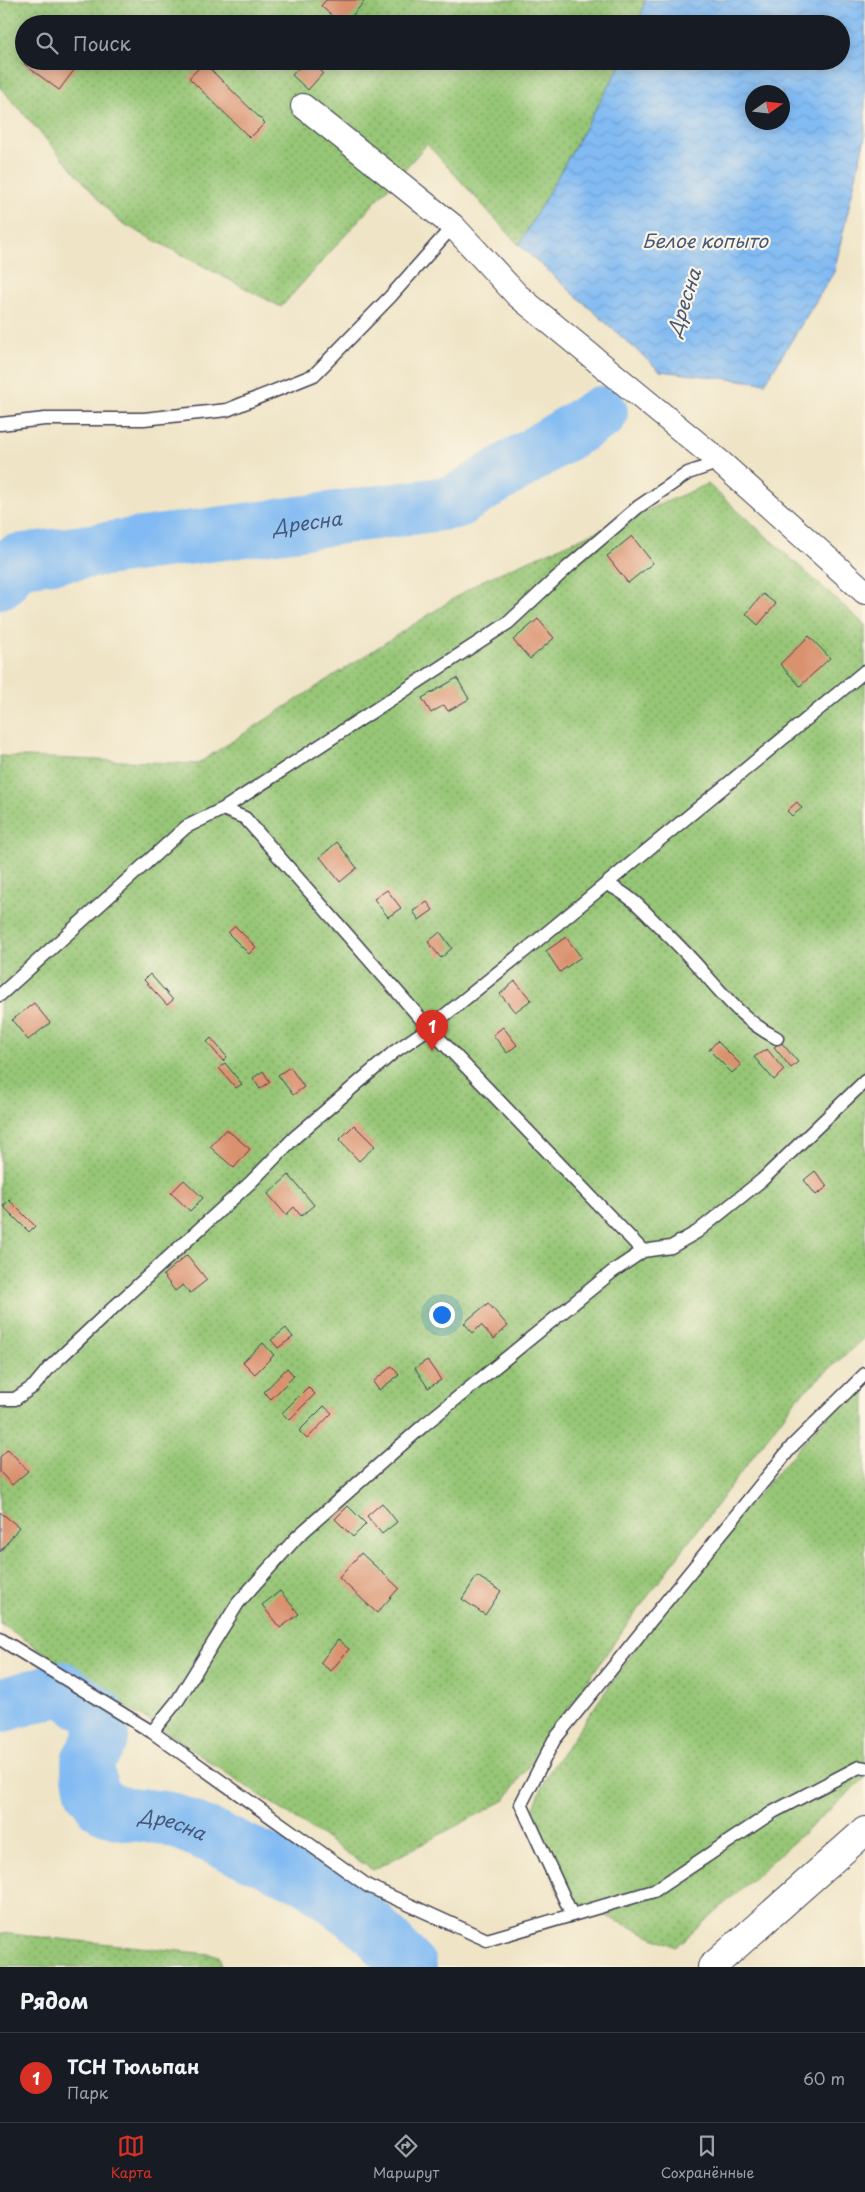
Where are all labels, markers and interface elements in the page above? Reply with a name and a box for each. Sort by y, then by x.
search box [15,15,850,70]
icon: search [33,29,61,57]
text: Поиск [73,29,131,57]
north arrow [745,85,790,130]
water label: Белое копыто [642,226,769,254]
water label: Дресна [658,264,707,341]
water label: Дресна [269,503,344,541]
pin: 1 [416,1010,448,1051]
your location [429,1302,455,1328]
water label: Дресна [135,1801,212,1847]
text: Рядом [20,1984,88,2016]
text: ТСН Тюльпан [67,2052,199,2080]
text: 1 [32,2066,40,2090]
text: 60 m [803,2066,845,2090]
text: Парк [67,2080,108,2104]
tab: Карта [111,2132,152,2183]
tab: Маршрут [373,2132,439,2183]
tab: Сохранённые [661,2132,754,2183]

